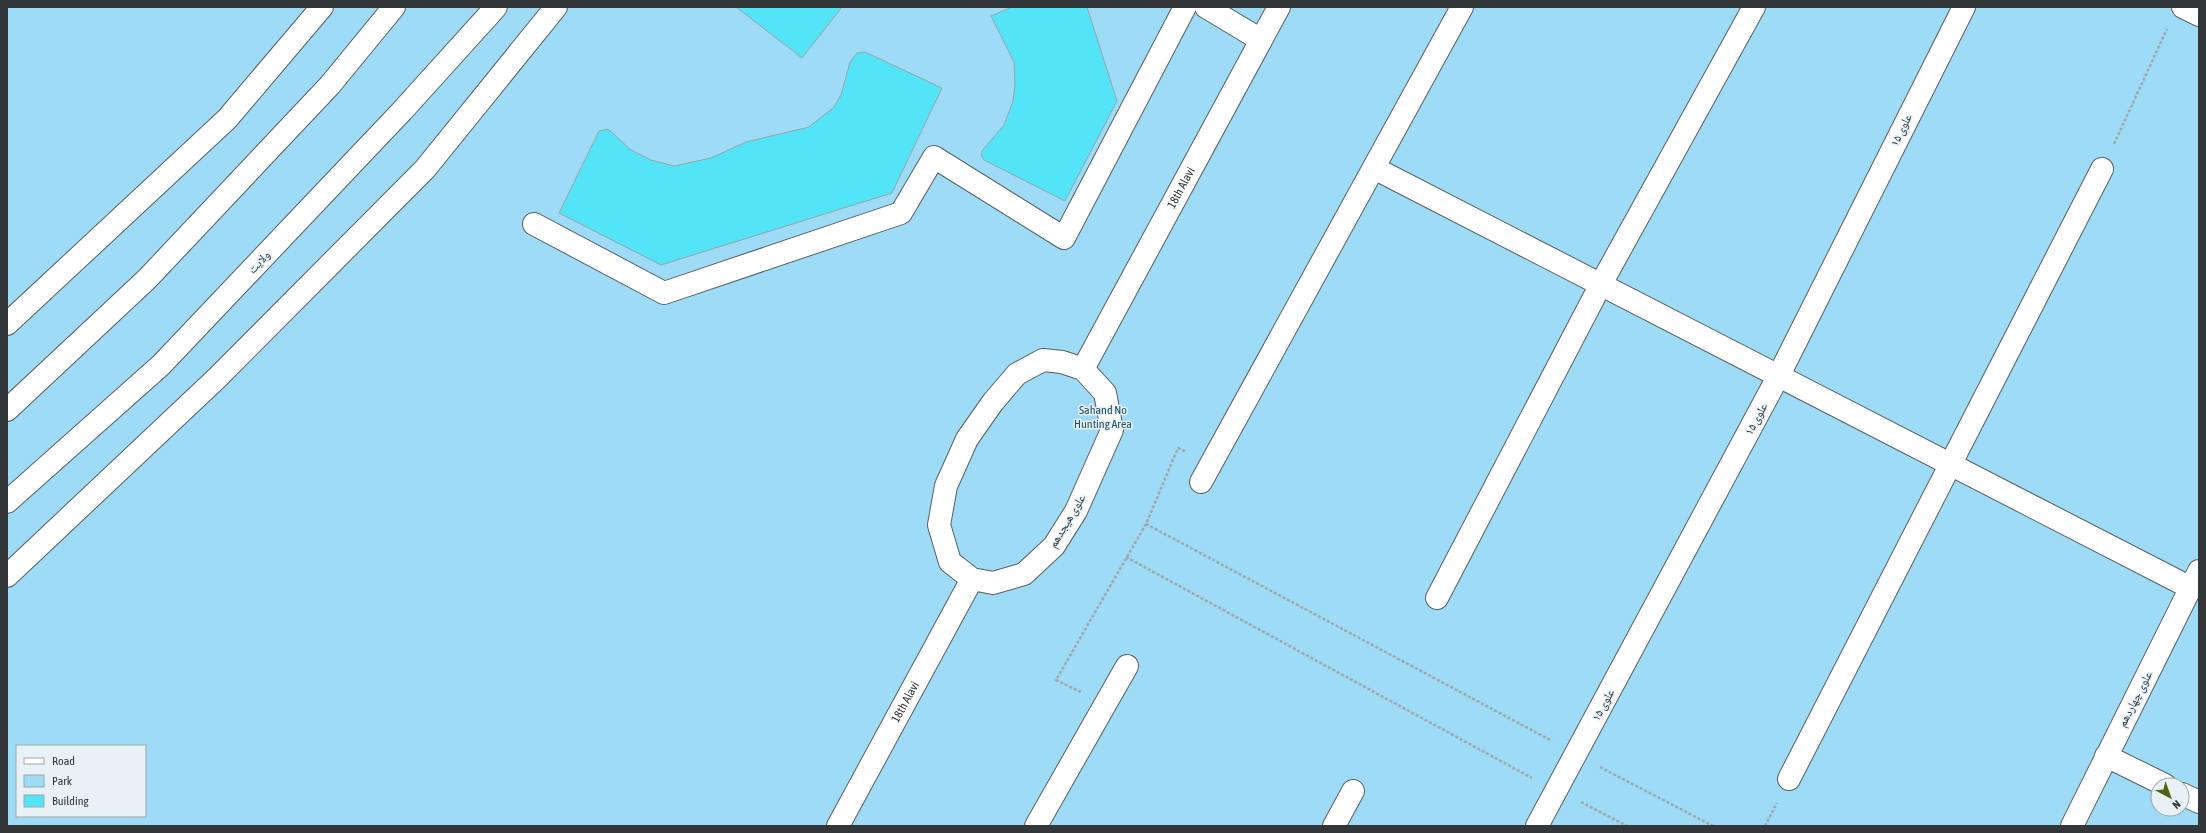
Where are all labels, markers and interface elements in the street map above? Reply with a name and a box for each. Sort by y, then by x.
street label: علوی ۱۵ [1887,111,1915,149]
street label: 18th Alavi [1164,165,1198,211]
street label: ولایت [245,248,273,276]
street label: علوی ۱۵ [1742,400,1770,438]
park label: Sahand No Hunting Area [1074,403,1132,431]
street label: علوی هیجدهم [1045,492,1089,551]
street label: علوی چهاردهم [2115,669,2156,730]
street label: 18th Alavi [888,679,922,725]
street label: علوی ۱۵ [1589,686,1617,724]
legend [16,745,146,817]
text: Road [52,754,75,768]
text: Park [52,774,73,788]
north arrow [2150,777,2190,817]
text: Building [52,794,90,808]
text: N [2170,798,2183,811]

